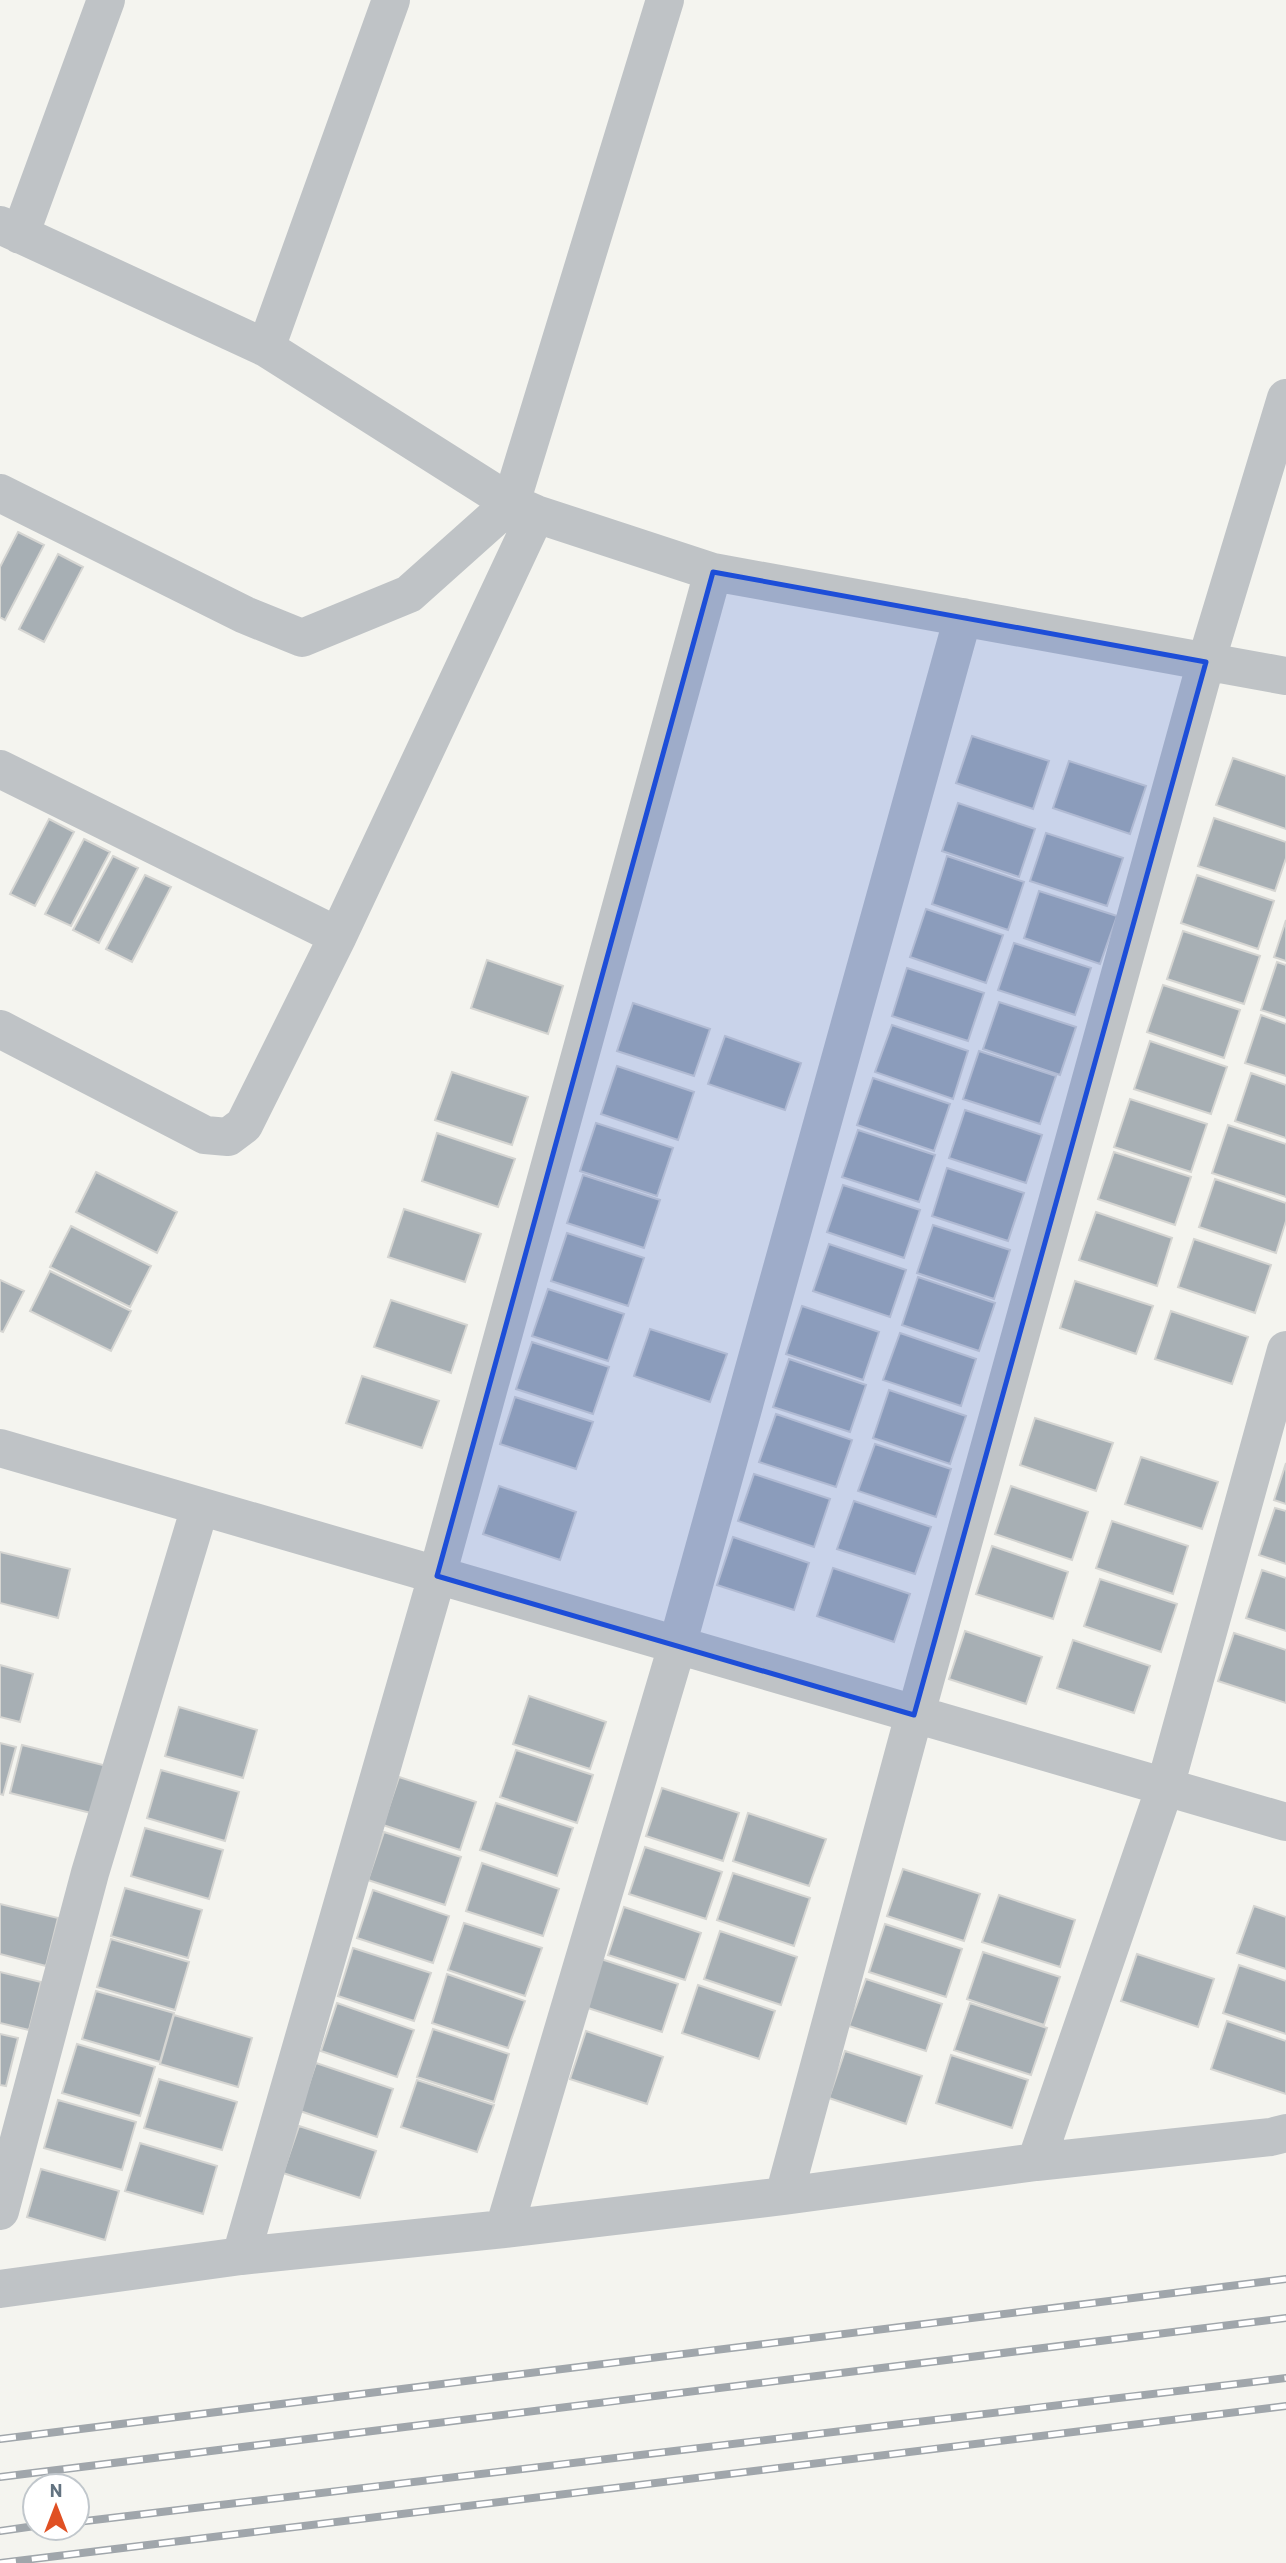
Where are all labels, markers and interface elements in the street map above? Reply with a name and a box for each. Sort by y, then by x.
north arrow [21,2472,91,2542]
text: N [50,2478,62,2501]

